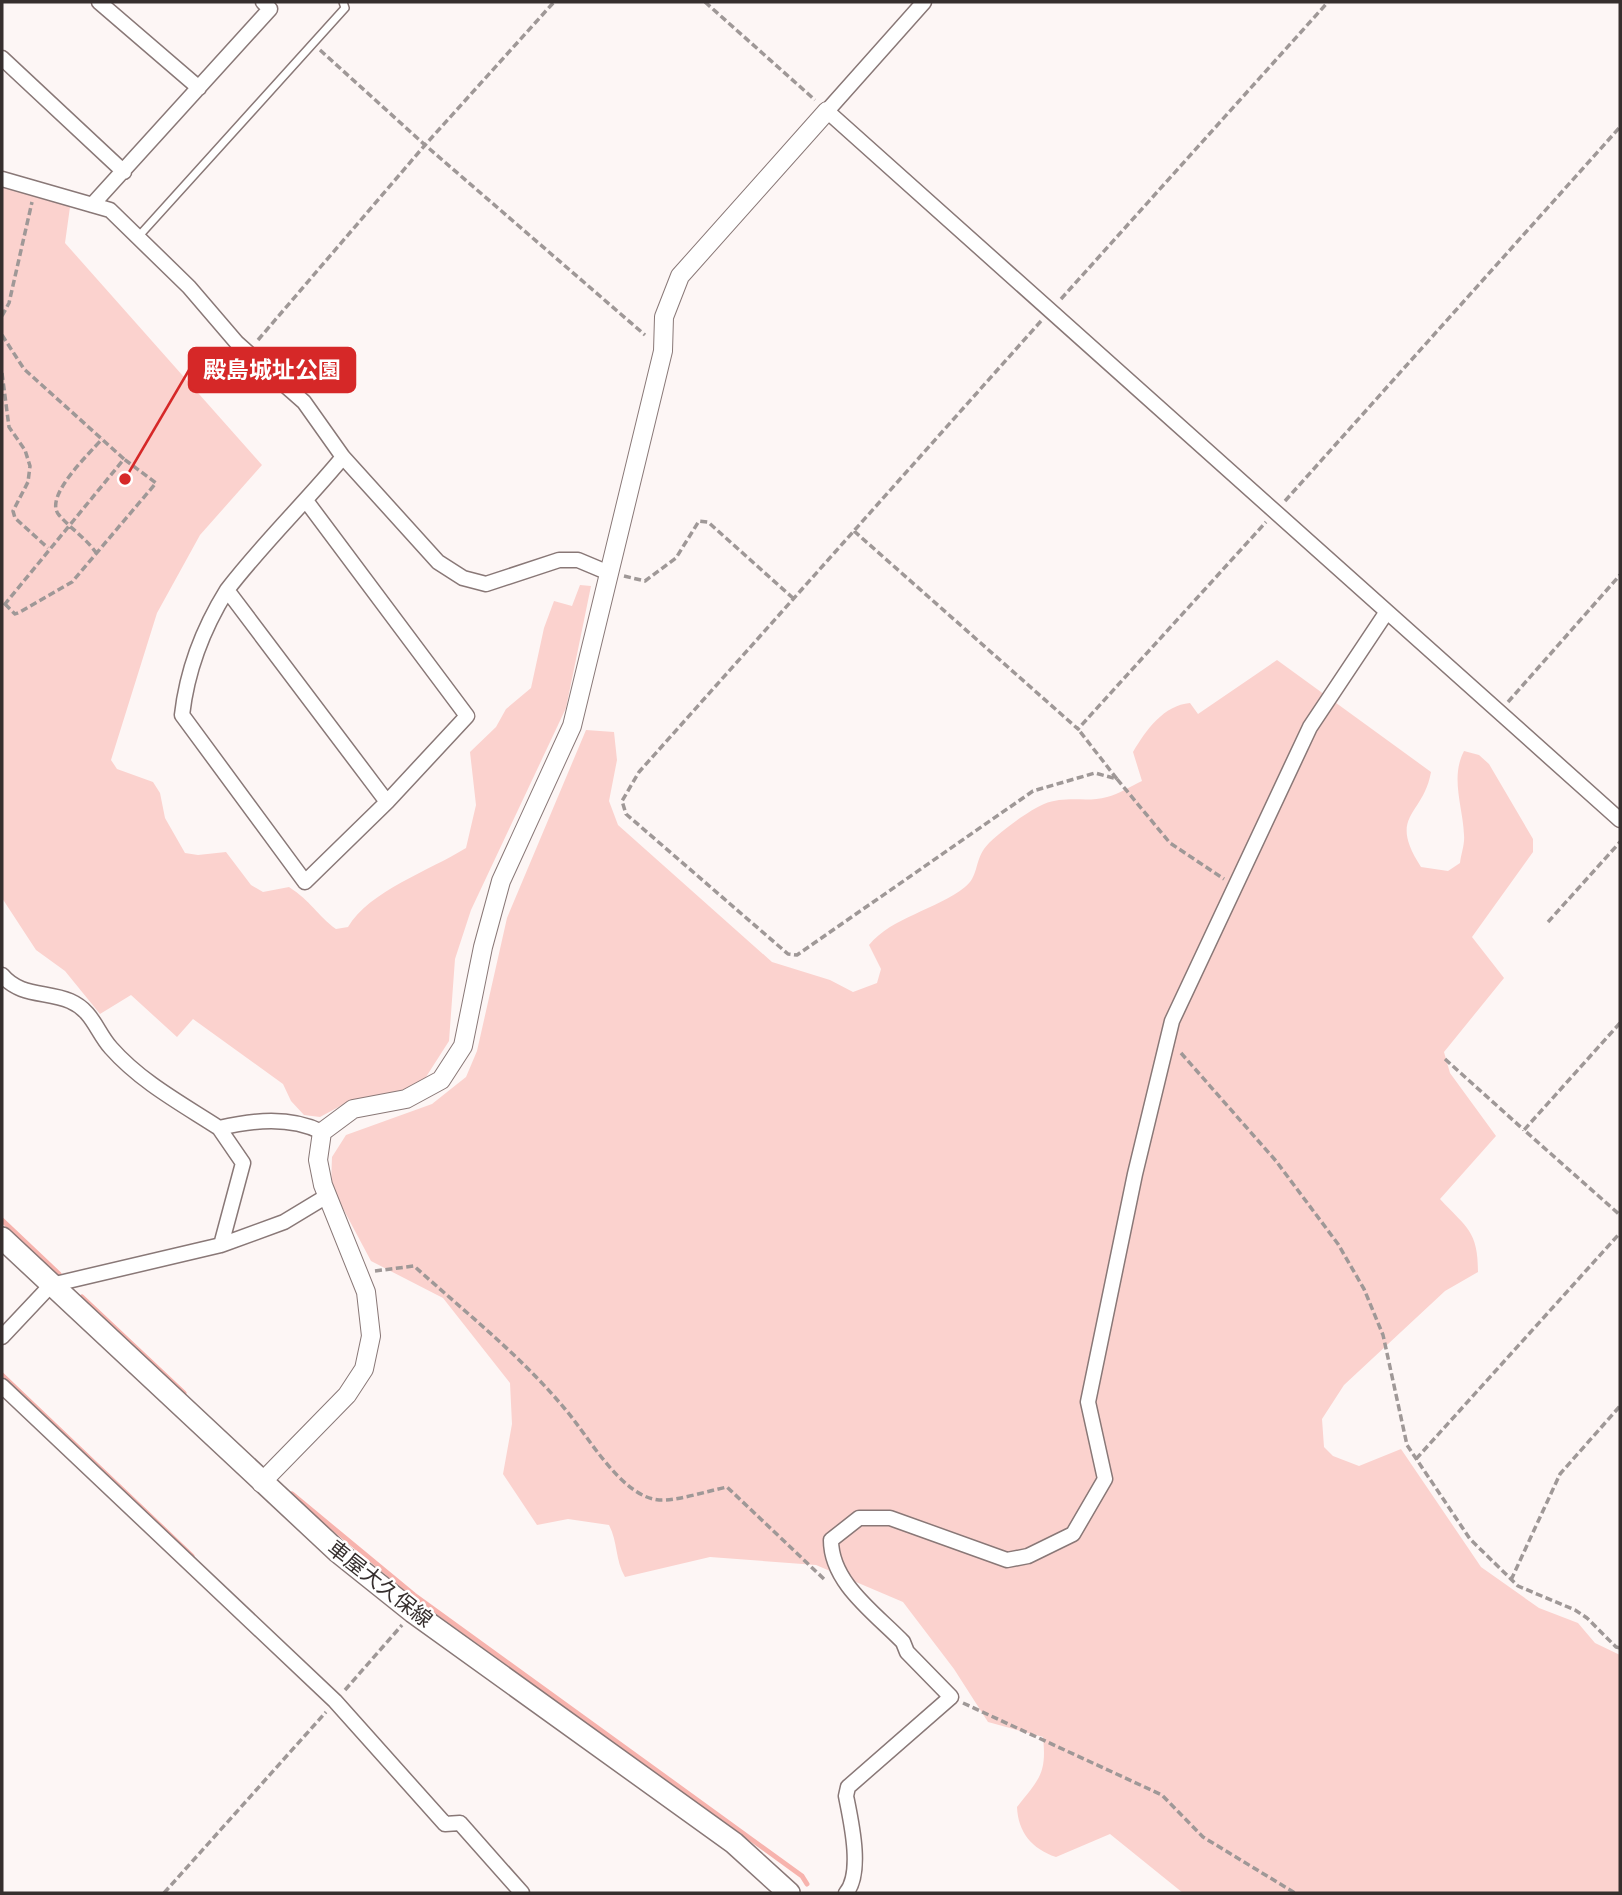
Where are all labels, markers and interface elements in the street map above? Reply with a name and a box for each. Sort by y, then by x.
callout: 殿島城址公園 [189,348,355,392]
text: 殿島城址公園 [203,353,341,387]
street label: 車屋大久保線 [321,1533,439,1635]

